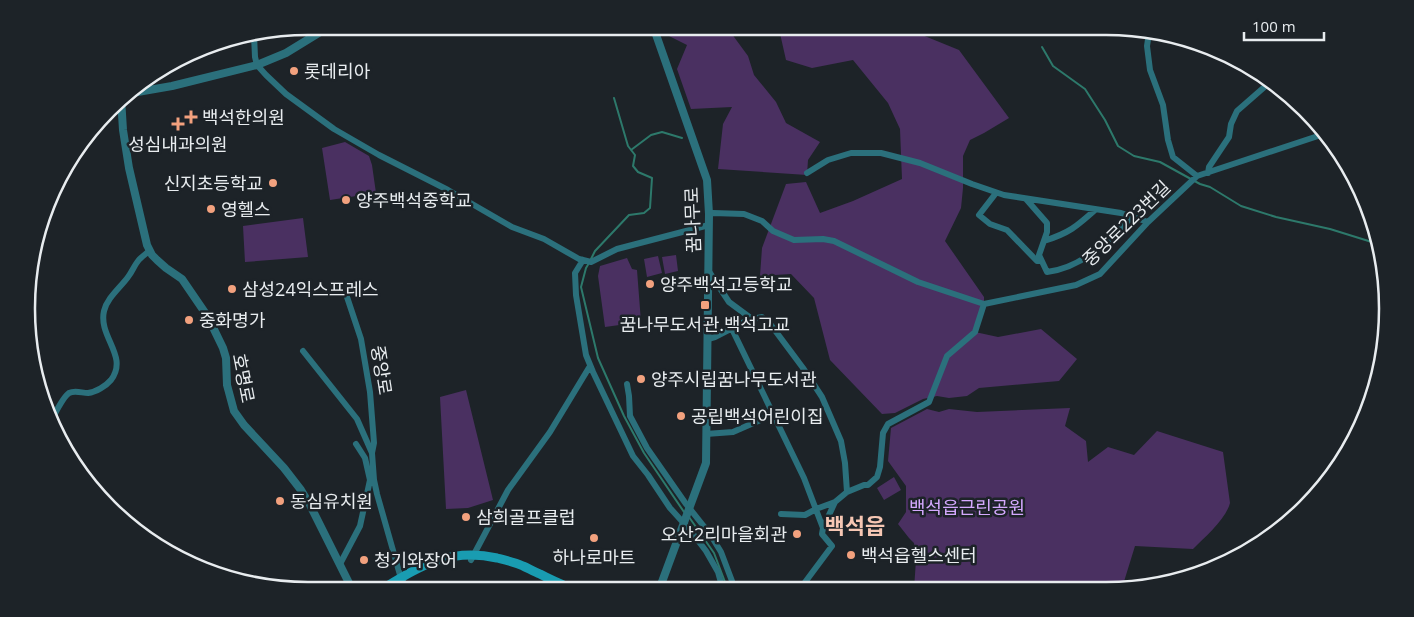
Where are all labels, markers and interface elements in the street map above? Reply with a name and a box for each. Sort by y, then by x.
scale bar [1244,10,1324,42]
text: 100 m [1252,16,1296,36]
place label: 롯데리아 [304,59,371,83]
marker: 롯데리아 [288,65,300,77]
place label: 백석한의원 [202,105,285,129]
marker: 백석한의원 [184,110,198,124]
marker: 성심내과의원 [171,117,185,131]
place label: 성심내과의원 [128,132,228,156]
place label: 신지초등학교 [164,171,263,195]
street label: 중앙로223번길 [1077,175,1175,271]
marker: 신지초등학교 [267,177,279,189]
street label: 꿈나무로 [679,186,705,254]
place label: 양주백석중학교 [356,188,472,212]
marker: 양주백석중학교 [340,194,352,206]
place label: 영헬스 [221,197,271,221]
marker: 영헬스 [205,203,217,215]
place label: 양주백석고등학교 [660,272,792,296]
place label: 삼성24익스프레스 [242,277,379,301]
marker: 양주백석고등학교 [644,278,656,290]
marker: 삼성24익스프레스 [226,283,238,295]
marker: 꿈나무도서관.백석고교 [699,299,711,311]
place label: 중화명가 [199,308,266,332]
place label: 꿈나무도서관.백석고교 [620,312,790,336]
marker: 중화명가 [183,314,195,326]
street label: 중앙로 [366,344,398,396]
street label: 호명로 [227,351,261,405]
place label: 양주시립꿈나무도서관 [651,367,817,391]
marker: 양주시립꿈나무도서관 [635,373,647,385]
place label: 공립백석어린이집 [691,404,823,428]
marker: 공립백석어린이집 [675,410,687,422]
place label: 동심유치원 [290,489,373,513]
marker: 동심유치원 [274,495,286,507]
park label: 백석읍근린공원 [909,495,1025,519]
place label: 삼희골프클럽 [476,505,575,529]
district label: 백석읍 [825,510,885,540]
marker: 삼희골프클럽 [460,511,472,523]
place label: 오산2리마을회관 [661,522,787,546]
marker: 오산2리마을회관 [791,528,803,540]
marker: 하나로마트 [588,532,600,544]
place label: 백석읍헬스센터 [861,543,977,567]
place label: 하나로마트 [553,545,635,569]
place label: 청기와장어 [374,548,457,572]
marker: 백석읍헬스센터 [845,549,857,561]
marker: 청기와장어 [358,554,370,566]

